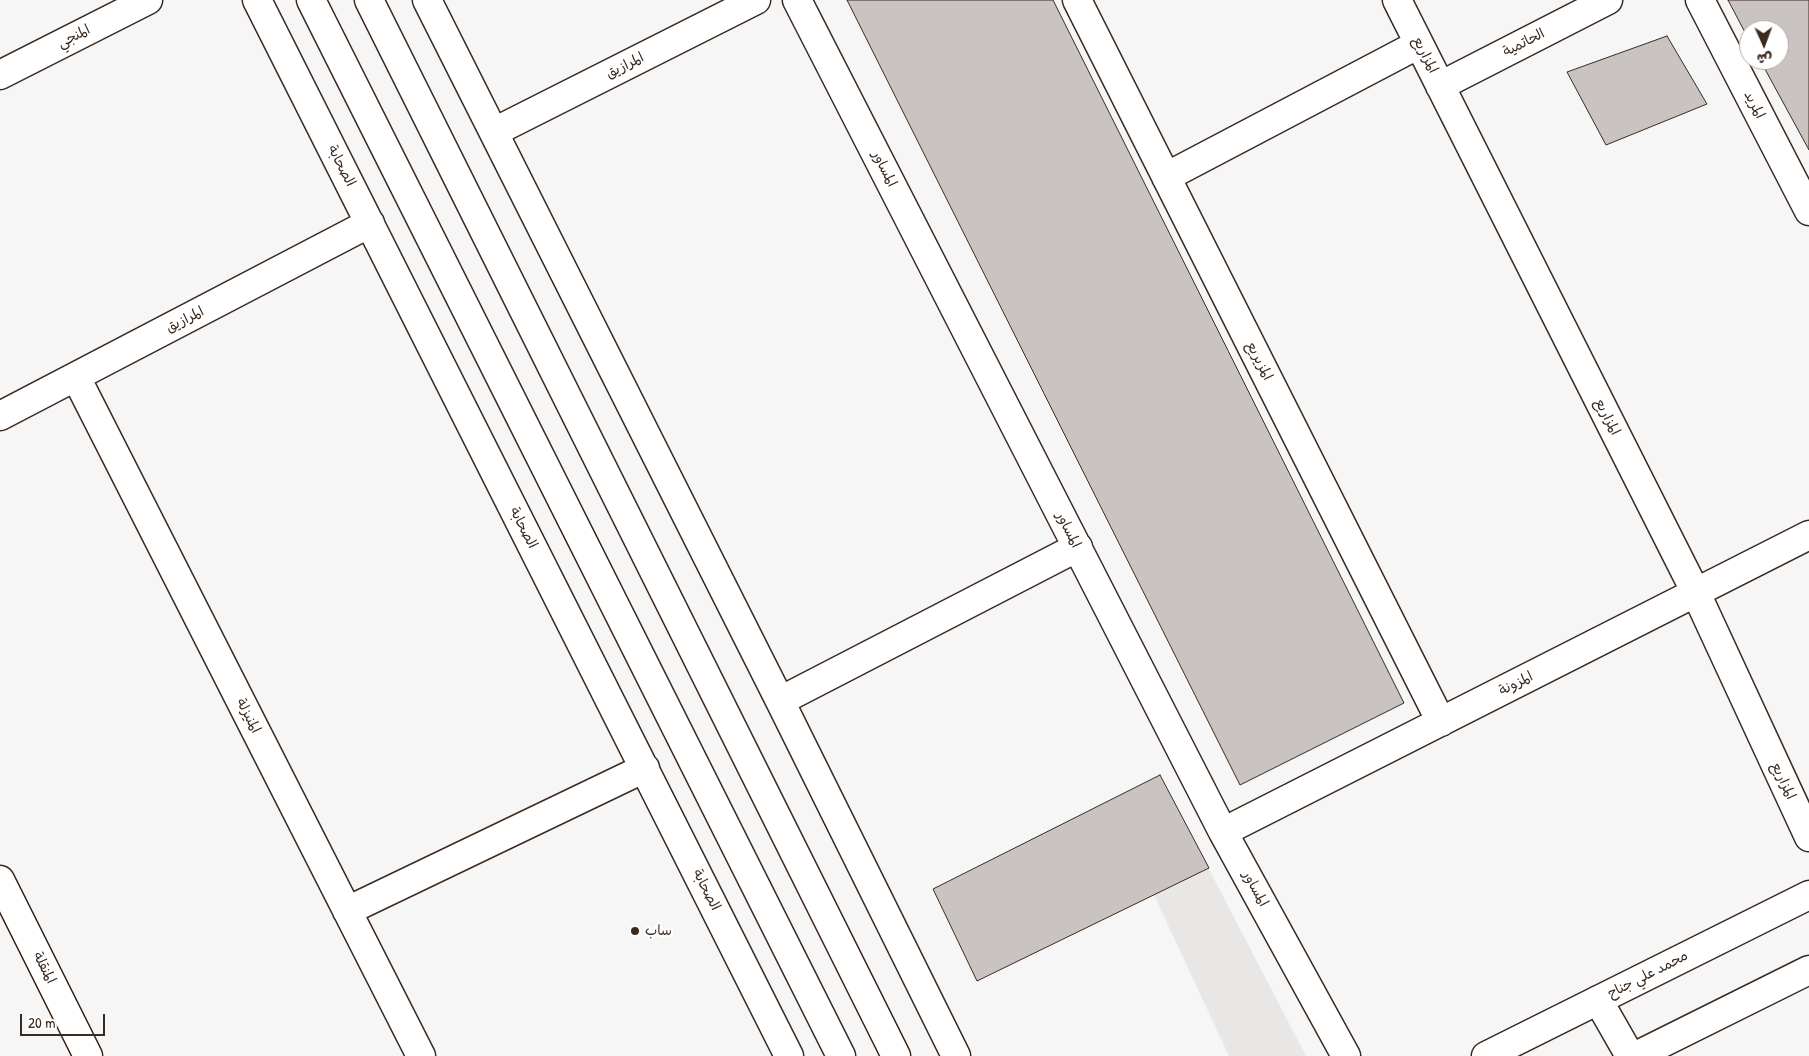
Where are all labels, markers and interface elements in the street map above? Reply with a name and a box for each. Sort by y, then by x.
north arrow [1739,20,1789,70]
street label: المنجي [55,22,93,52]
street label: الحاتمية [1500,25,1548,61]
street label: المزاريع [1409,34,1441,76]
street label: المرازيق [603,49,647,83]
text: ش [1756,50,1773,69]
street label: المريد [1740,88,1768,122]
street label: الصحابة [323,143,359,189]
street label: المساور [868,148,900,190]
street label: المرازيق [163,303,207,337]
street label: المزيريع [1242,339,1276,383]
street label: المزاريع [1591,396,1623,438]
street label: الصحابة [505,505,541,551]
street label: المساور [1052,509,1084,551]
street label: المزونة [1496,668,1536,700]
street label: المنيزلة [232,696,264,736]
street label: المزاريع [1767,760,1799,802]
street label: الصحابة [688,867,724,913]
street label: المساور [1238,868,1272,910]
place label: ساب [645,923,672,939]
marker: ساب [629,925,641,937]
street label: محمد علي جناح [1605,948,1691,1002]
street label: المنقلة [29,949,59,987]
scale bar [22,1004,108,1036]
text: 20 m [28,1012,55,1033]

